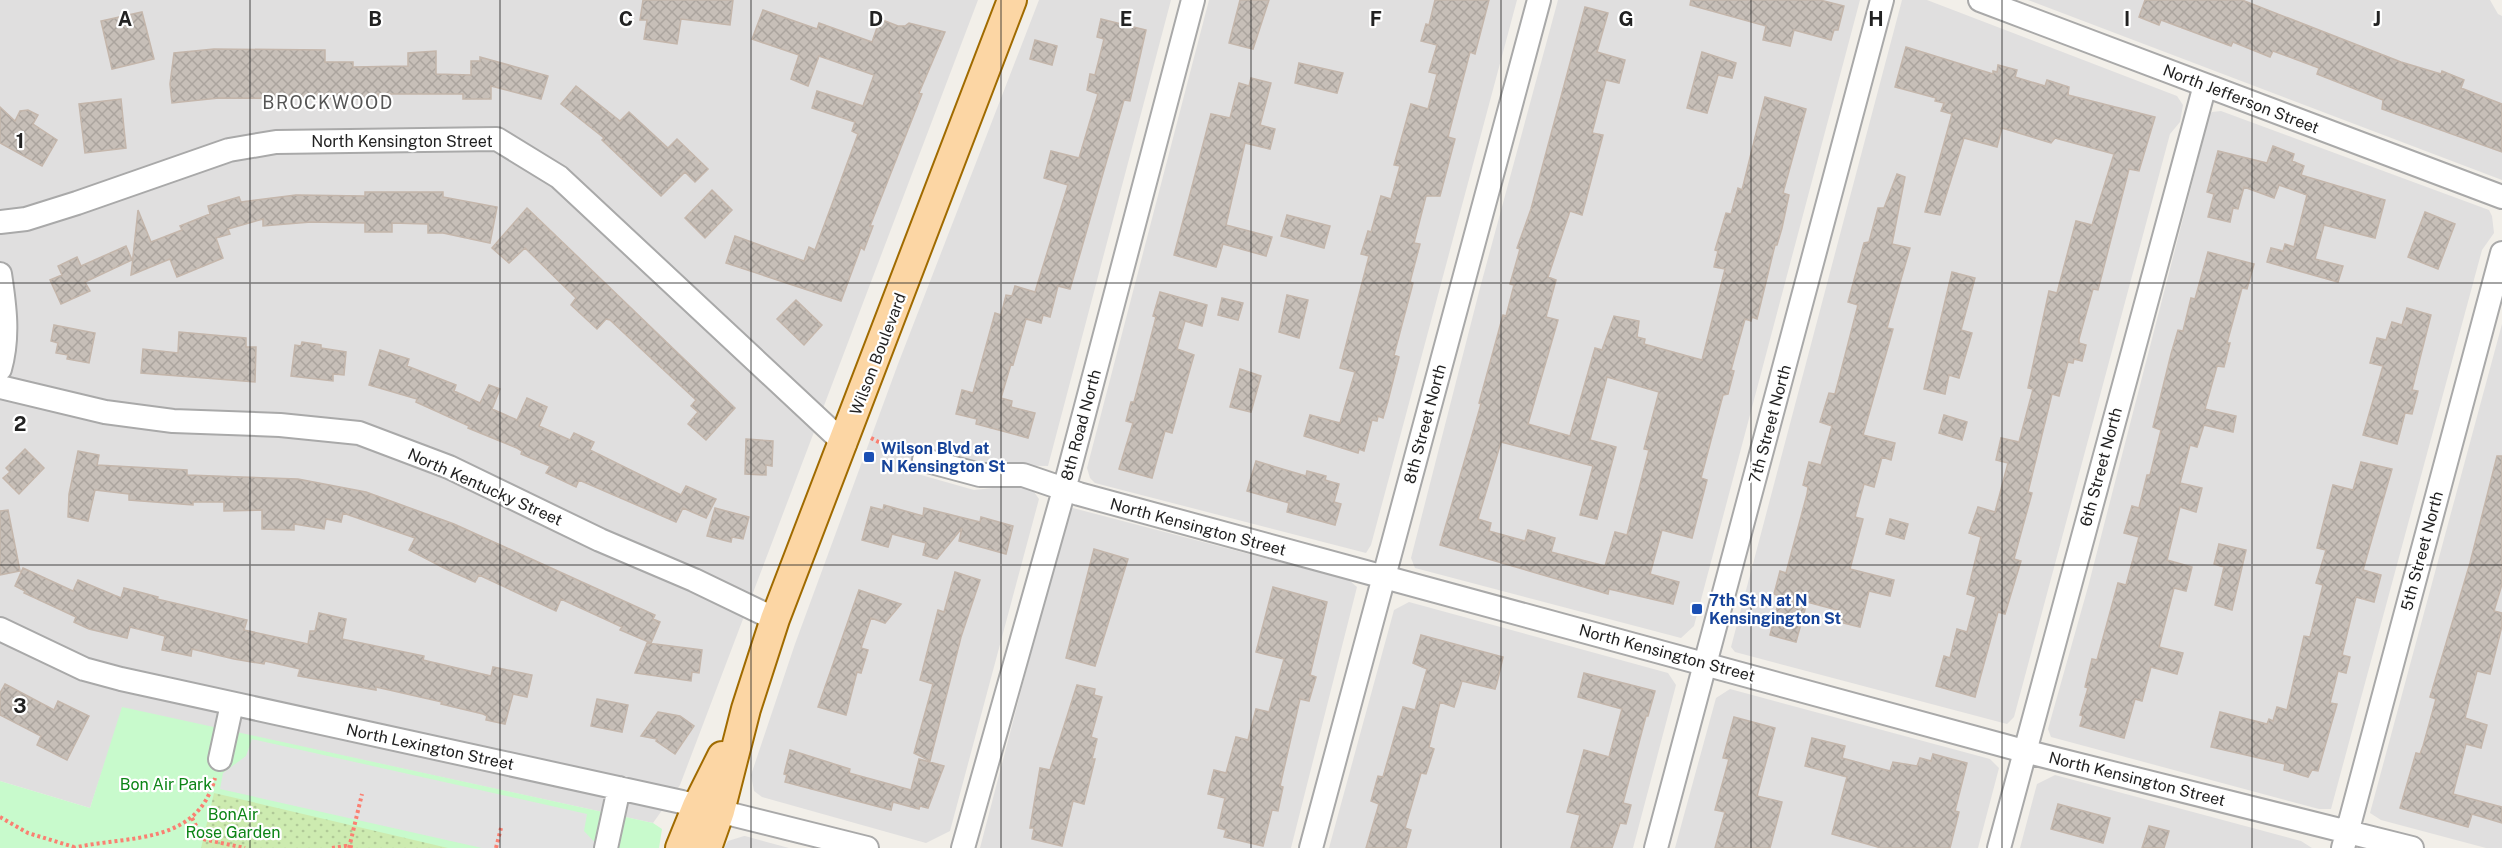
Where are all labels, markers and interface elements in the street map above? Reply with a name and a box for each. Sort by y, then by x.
text: A [118,7,132,31]
text: B [368,7,382,31]
text: C [619,7,633,31]
text: D [869,7,883,31]
text: E [1120,7,1132,31]
text: F [1370,7,1382,31]
text: G [1618,7,1634,31]
text: H [1868,7,1884,31]
text: I [2124,7,2130,31]
text: J [2373,7,2381,31]
street label: North Jefferson Street [2160,60,2322,138]
district label: BROCKWOOD [262,92,394,113]
text: 1 [16,129,24,153]
street label: North Kensington Street [311,132,493,151]
street label: Wilson Boulevard [846,290,910,418]
street label: 8th Street North [1400,362,1450,486]
street label: 7th Street North [1745,363,1795,485]
street label: 8th Road North [1057,368,1105,482]
street label: 6th Street North [2076,405,2126,529]
text: 2 [14,412,26,436]
place label: Wilson Blvd at N Kensington St [881,439,1006,476]
street label: North Kentucky Street [405,444,565,530]
marker: Wilson Blvd at N Kensington St [862,450,876,464]
street label: 5th Street North [2397,489,2447,613]
street label: North Kensington Street [1108,494,1288,560]
place label: 7th St N at N Kensingington St [1709,591,1842,628]
marker: 7th St N at N Kensingington St [1690,602,1704,616]
street label: North Kensington Street [1577,620,1757,686]
text: 3 [13,694,27,718]
street label: North Lexington Street [344,720,516,774]
street label: North Kensington Street [2047,748,2227,810]
park label: Bon Air Park [120,775,212,794]
park label: BonAir Rose Garden [185,805,281,842]

